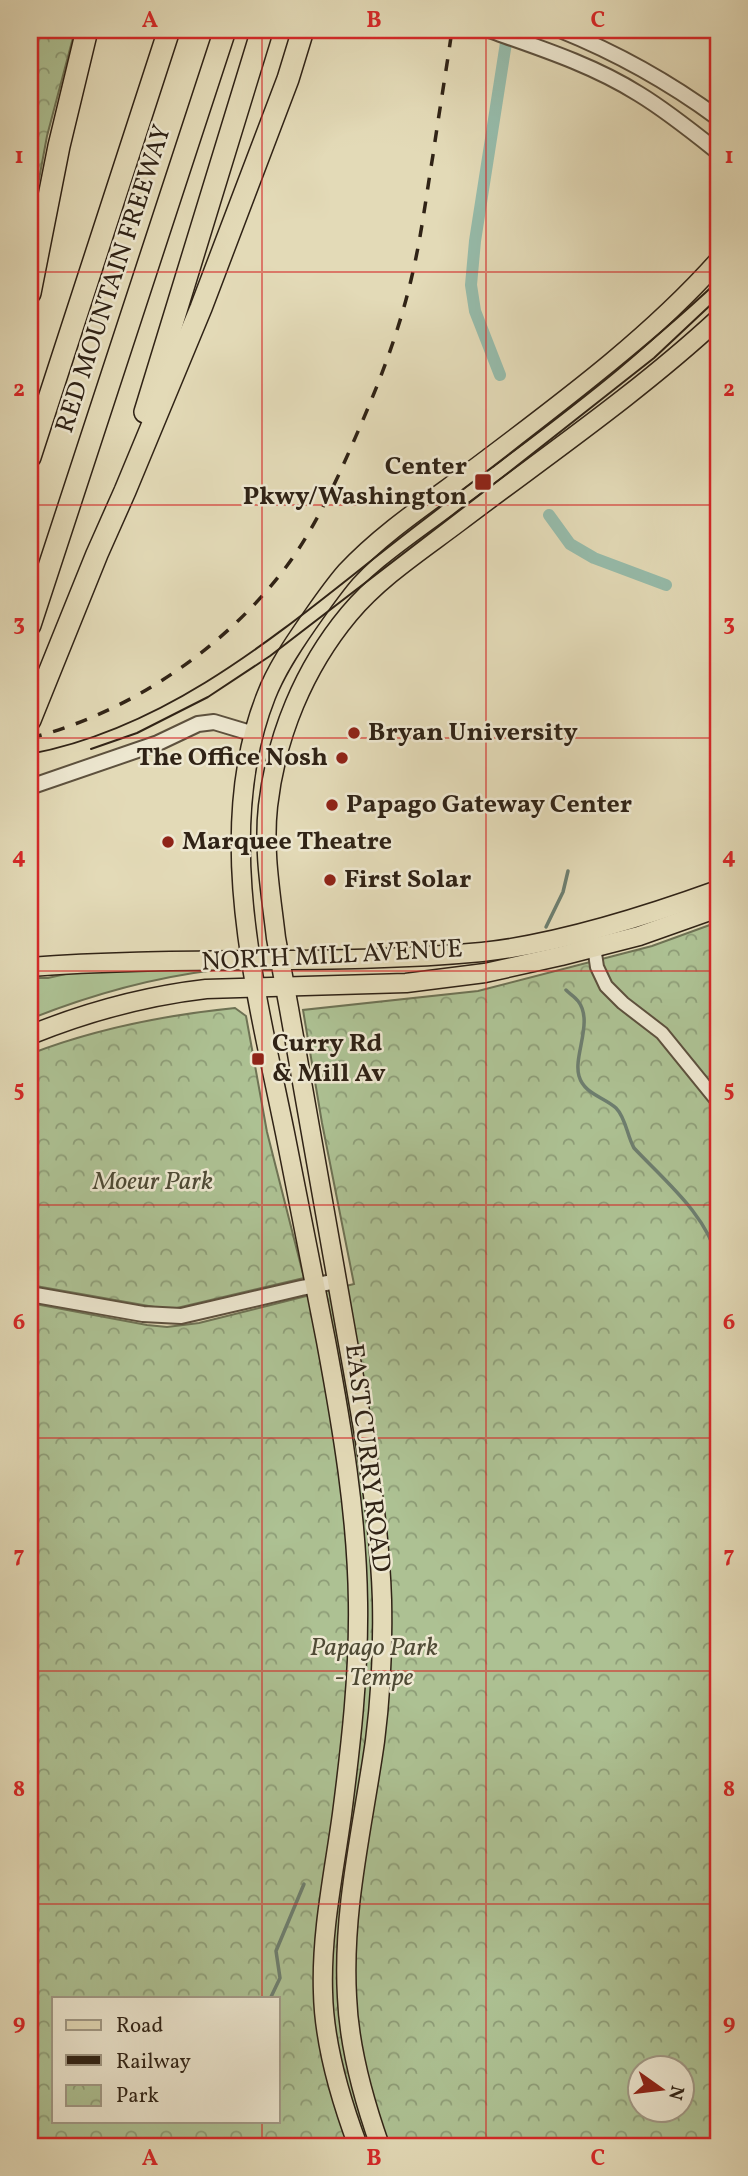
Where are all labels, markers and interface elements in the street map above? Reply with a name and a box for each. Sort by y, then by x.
text: A [142,5,158,37]
text: B [366,5,382,37]
text: C [591,5,605,37]
street label: RED MOUNTAIN FREEWAY [47,120,181,438]
text: 1 [14,141,24,173]
text: 1 [724,141,734,173]
text: 2 [13,374,25,406]
text: 2 [723,374,735,406]
place label: Center Pkwy/Washington [243,449,467,515]
marker: Center Pkwy/Washington [473,472,493,492]
text: 3 [13,608,25,640]
text: 3 [723,608,735,640]
place label: Bryan University [368,715,578,751]
marker: Bryan University [346,725,362,741]
place label: The Office Nosh [136,740,328,776]
marker: The Office Nosh [334,750,350,766]
place label: Papago Gateway Center [346,787,632,823]
marker: Papago Gateway Center [324,797,340,813]
place label: Marquee Theatre [182,824,392,860]
marker: Marquee Theatre [160,834,176,850]
text: 4 [12,841,26,873]
text: 4 [722,841,736,873]
place label: First Solar [344,862,471,898]
marker: First Solar [322,872,338,888]
street label: NORTH MILL AVENUE [200,931,464,981]
place label: Curry Rd & Mill Av [272,1026,386,1092]
marker: Curry Rd & Mill Av [250,1051,266,1067]
text: 5 [13,1074,25,1106]
text: 5 [723,1074,735,1106]
park label: Moeur Park [92,1164,213,1200]
text: 6 [13,1307,25,1339]
text: 6 [723,1307,735,1339]
street label: EAST CURRY ROAD [335,1342,399,1574]
text: 7 [14,1540,25,1572]
text: 7 [724,1540,735,1572]
park label: Papago Park - Tempe [310,1630,438,1696]
text: 8 [13,1774,25,1806]
text: 8 [723,1774,735,1806]
legend [52,1997,280,2124]
text: 9 [13,2007,25,2039]
text: 9 [723,2007,735,2039]
text: Road [116,2012,163,2041]
text: Railway [116,2048,192,2077]
north arrow [626,2054,696,2124]
text: Park [116,2082,159,2111]
text: N [661,2083,690,2103]
text: A [142,2143,158,2175]
text: B [366,2143,382,2175]
text: C [591,2143,605,2175]

